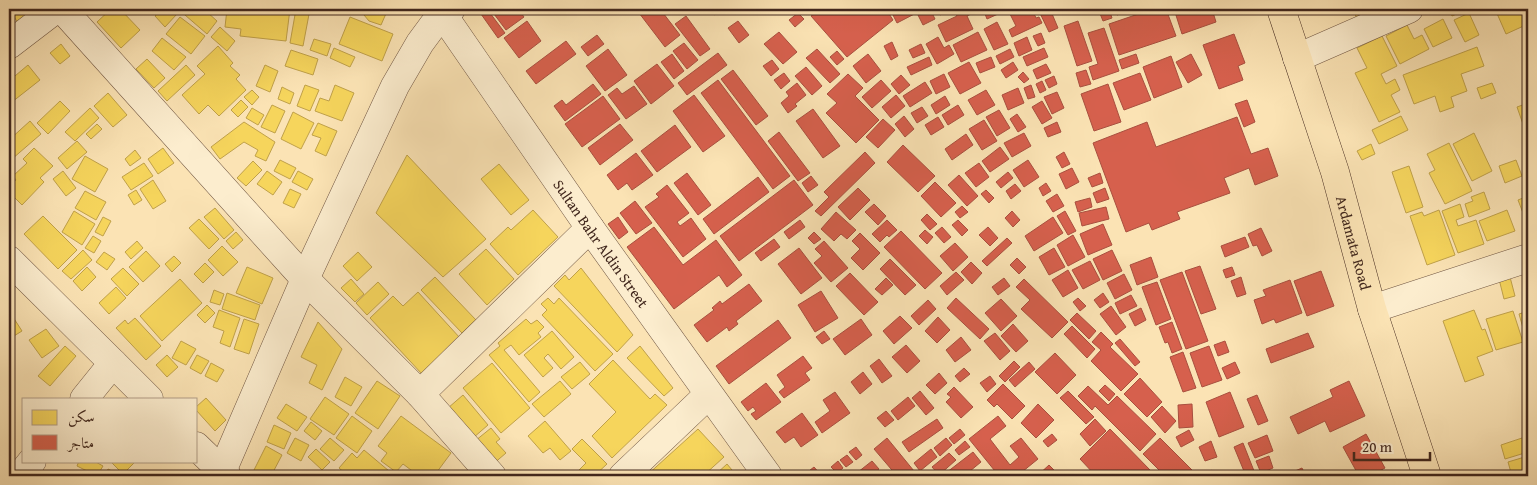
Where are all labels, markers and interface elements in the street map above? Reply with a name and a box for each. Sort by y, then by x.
street label: Sultan Bahr Aldin Street [549,175,655,312]
street label: Ardamata Road [1331,193,1377,292]
legend [22,398,198,462]
text: سكن [68,406,95,427]
scale bar [1354,430,1431,462]
text: متاجر [66,432,94,453]
text: 20 m [1362,436,1393,457]

